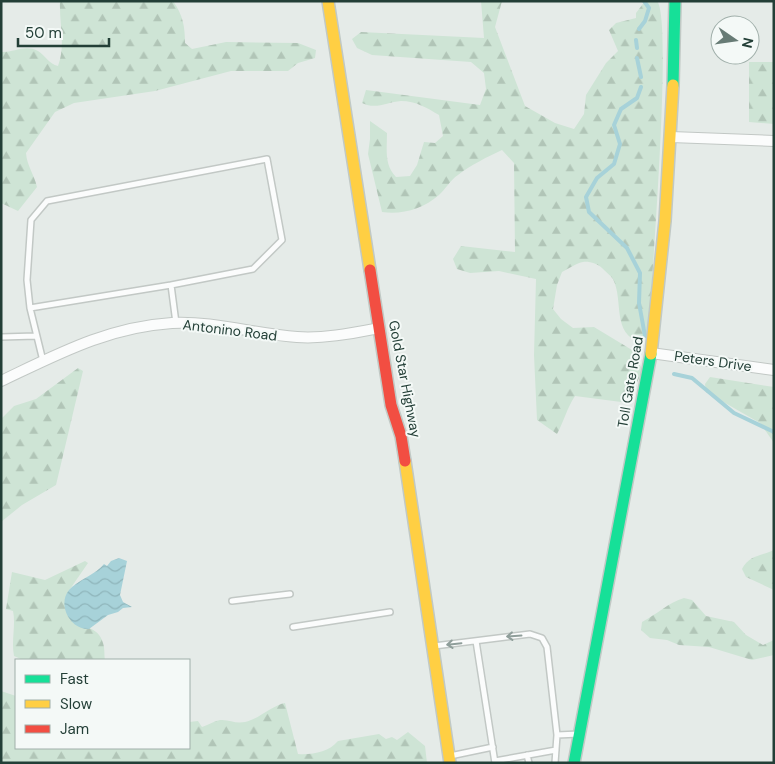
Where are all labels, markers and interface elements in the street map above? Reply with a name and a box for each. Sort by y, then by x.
scale bar [18,15,109,47]
north arrow [710,15,760,65]
text: 50 m [25,23,62,43]
text: N [738,36,758,50]
street label: Antonino Road [182,315,278,345]
street label: Gold Star Highway [385,319,425,439]
street label: Toll Gate Road [613,335,647,429]
street label: Peters Drive [673,347,753,375]
one-way arrow [506,631,522,640]
one-way arrow [446,639,462,649]
legend [15,659,190,749]
text: Fast [60,669,89,689]
text: Slow [60,694,93,714]
text: Jam [60,719,89,739]

